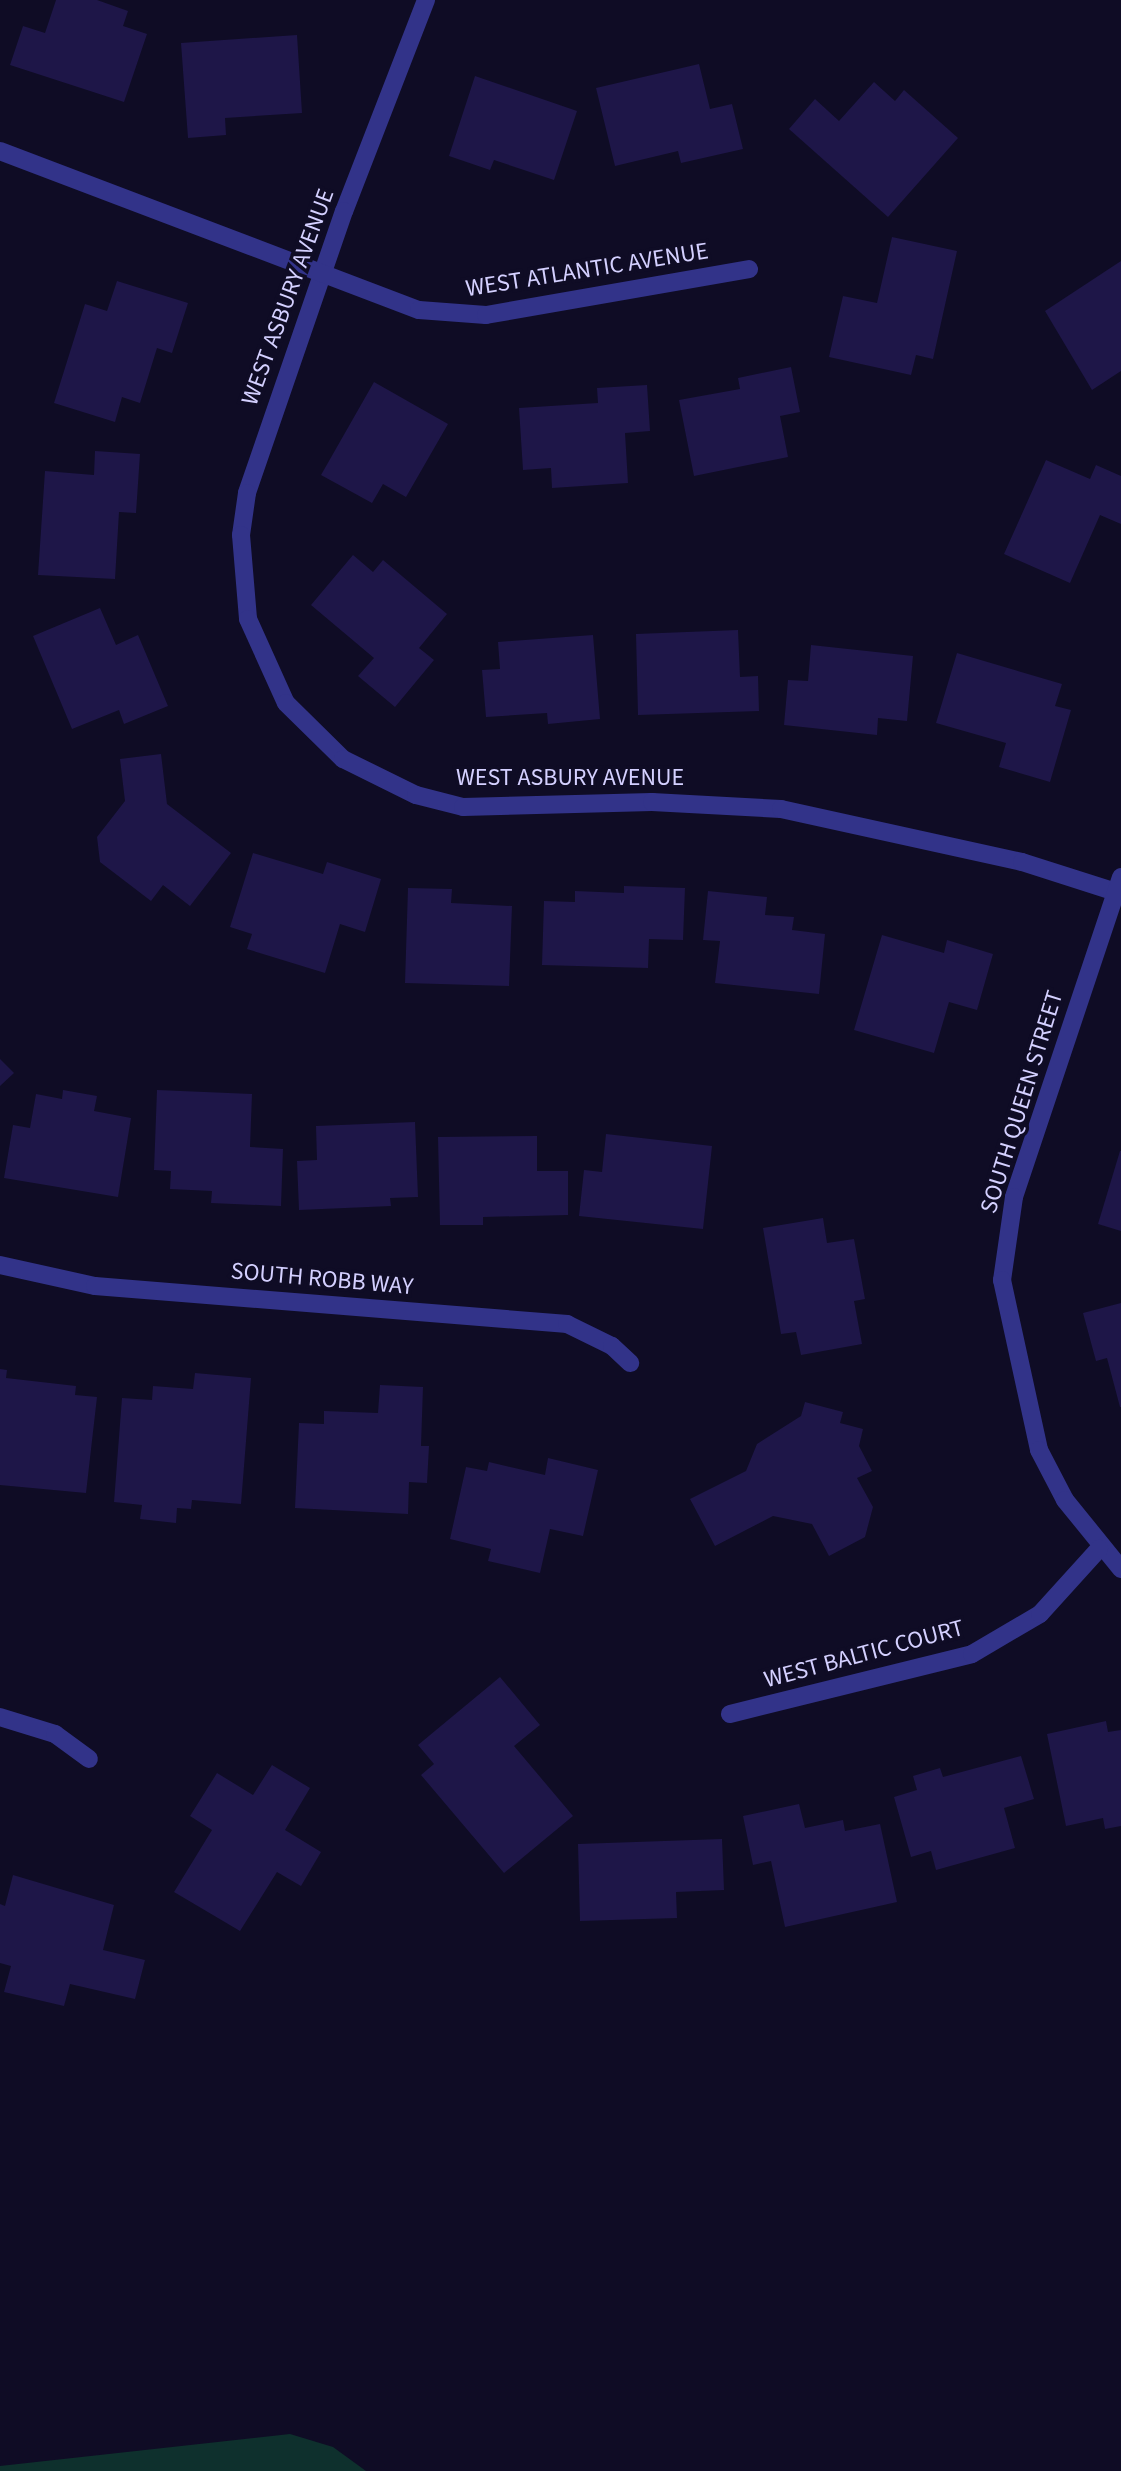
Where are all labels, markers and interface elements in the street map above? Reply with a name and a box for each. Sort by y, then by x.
street label: WEST ASBURY AVENUE [235,185,341,409]
street label: WEST ATLANTIC AVENUE [464,237,710,303]
street label: WEST ASBURY AVENUE [456,764,684,792]
street label: SOUTH QUEEN STREET [974,987,1070,1217]
street label: SOUTH ROBB WAY [230,1257,414,1301]
street label: WEST BALTIC COURT [761,1613,967,1695]

